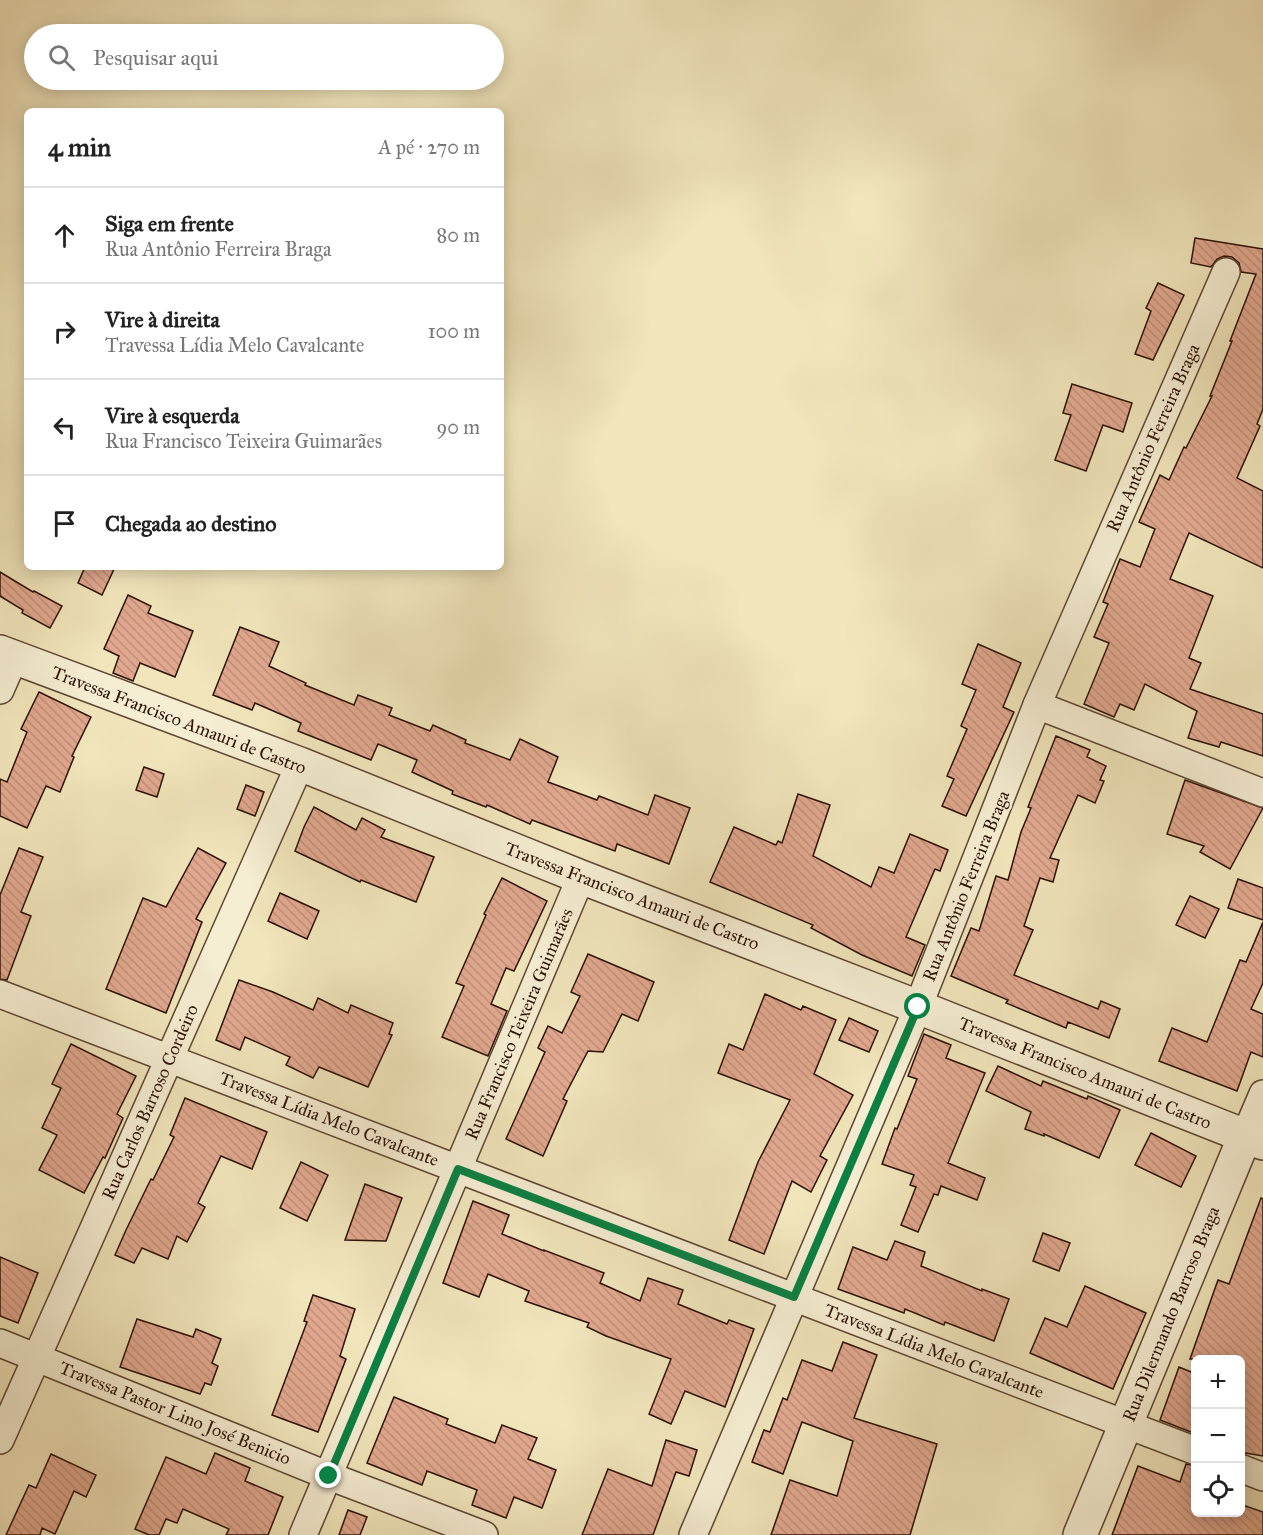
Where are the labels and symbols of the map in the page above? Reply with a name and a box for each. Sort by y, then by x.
street label: Rua Antônio Ferreira Braga [1102,340,1206,536]
street label: Travessa Francisco Amauri de Castro [49,661,309,779]
street label: Rua Antônio Ferreira Braga [918,787,1015,985]
street label: Travessa Francisco Amauri de Castro [502,837,762,955]
street label: Rua Francisco Teixeira Guimarães [460,905,578,1143]
route start [904,993,930,1019]
street label: Rua Carlos Barroso Cordeiro [97,1001,203,1203]
street label: Travessa Francisco Amauri de Castro [955,1012,1215,1134]
street label: Travessa Lídia Melo Cavalcante [216,1067,442,1171]
street label: Rua Dilermando Barroso Braga [1118,1203,1225,1425]
street label: Travessa Lídia Melo Cavalcante [821,1299,1047,1403]
street label: Travessa Pastor Lino José Benicio [56,1356,294,1471]
route end [315,1462,341,1488]

